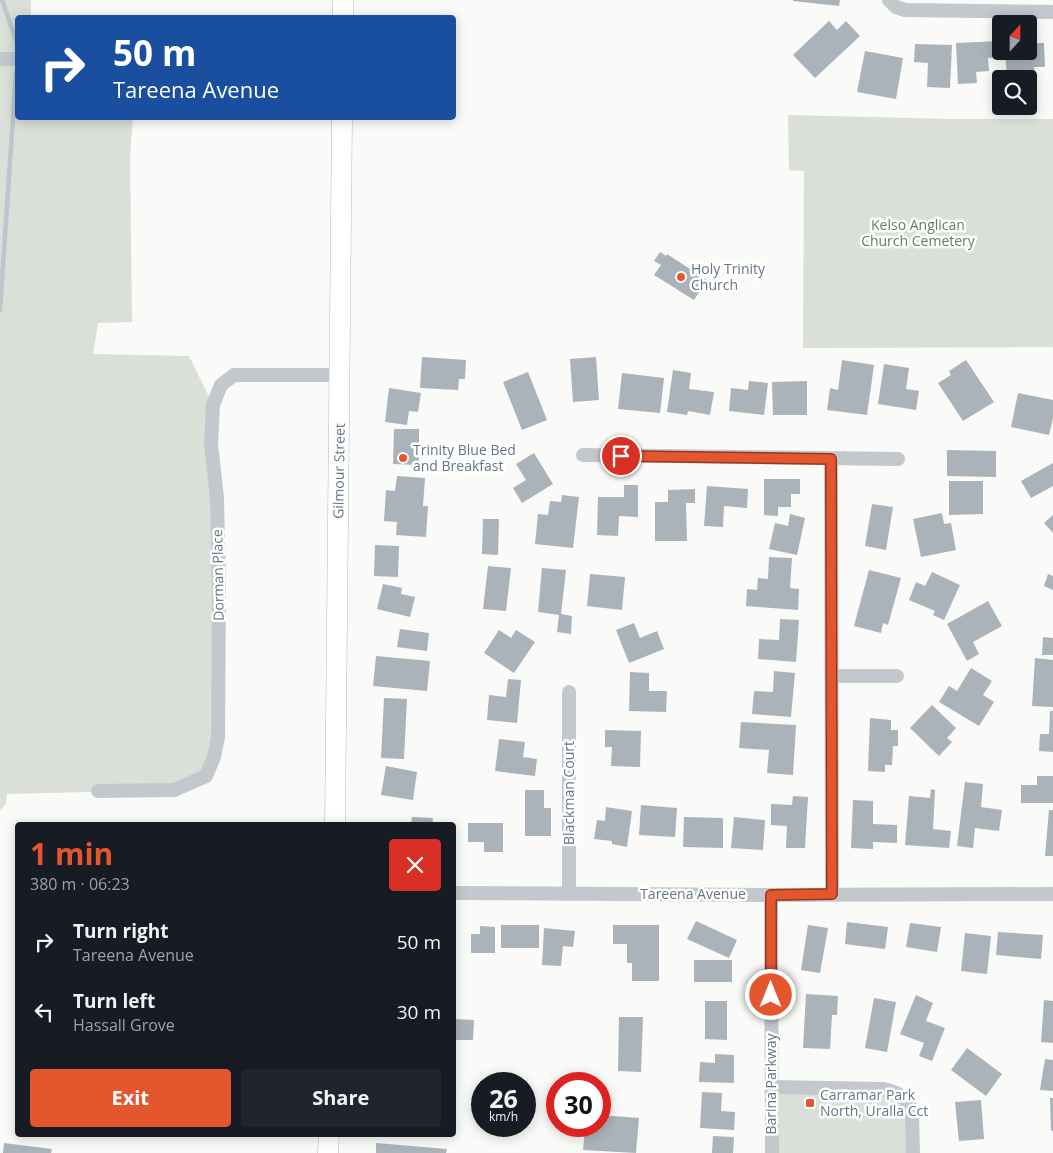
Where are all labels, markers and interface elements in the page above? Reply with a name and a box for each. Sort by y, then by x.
north arrow [992,15,1038,60]
map controls [992,15,1037,115]
text: 50 m [113,29,196,76]
icon: right [30,35,95,100]
button: search [992,70,1037,115]
text: Tareena Avenue [113,74,279,104]
park label: Kelso Anglican Church Cemetery [861,215,976,250]
place label: Holy Trinity Church [691,259,766,294]
marker: Holy Trinity Church [675,271,687,283]
street label: Gilmour Street [328,423,349,519]
pin [600,435,642,477]
place label: Trinity Blue Bed and Breakfast [413,440,516,475]
icon: arrive [607,442,635,470]
marker: Trinity Blue Bed and Breakfast [397,452,409,464]
street label: Dorman Place [207,529,228,621]
street label: Blackman Court [559,741,578,845]
text: 1 min [30,833,113,874]
button: close [389,839,441,891]
text: 380 m · 06:23 [30,873,130,895]
street label: Tareena Avenue [640,884,746,903]
text: Turn right [73,918,168,944]
icon: right [30,928,58,956]
text: 50 m [397,929,441,955]
text: Tareena Avenue [73,944,194,966]
position arrow [744,968,796,1020]
text: Turn left [73,988,155,1014]
icon: left [30,998,58,1026]
text: 30 m [397,999,441,1025]
text: Hassall Grove [73,1014,175,1036]
street label: Barina Parkway [761,1033,780,1135]
button: Exit [30,1069,231,1127]
button: Share [241,1069,441,1127]
speed limit sign: 30 [546,1072,611,1137]
text: 26 [489,1081,518,1115]
place label: Carramar Park North, Uralla Cct [820,1085,928,1120]
marker: Carramar Park North, Uralla Cct [804,1097,816,1109]
text: km/h [489,1108,518,1125]

